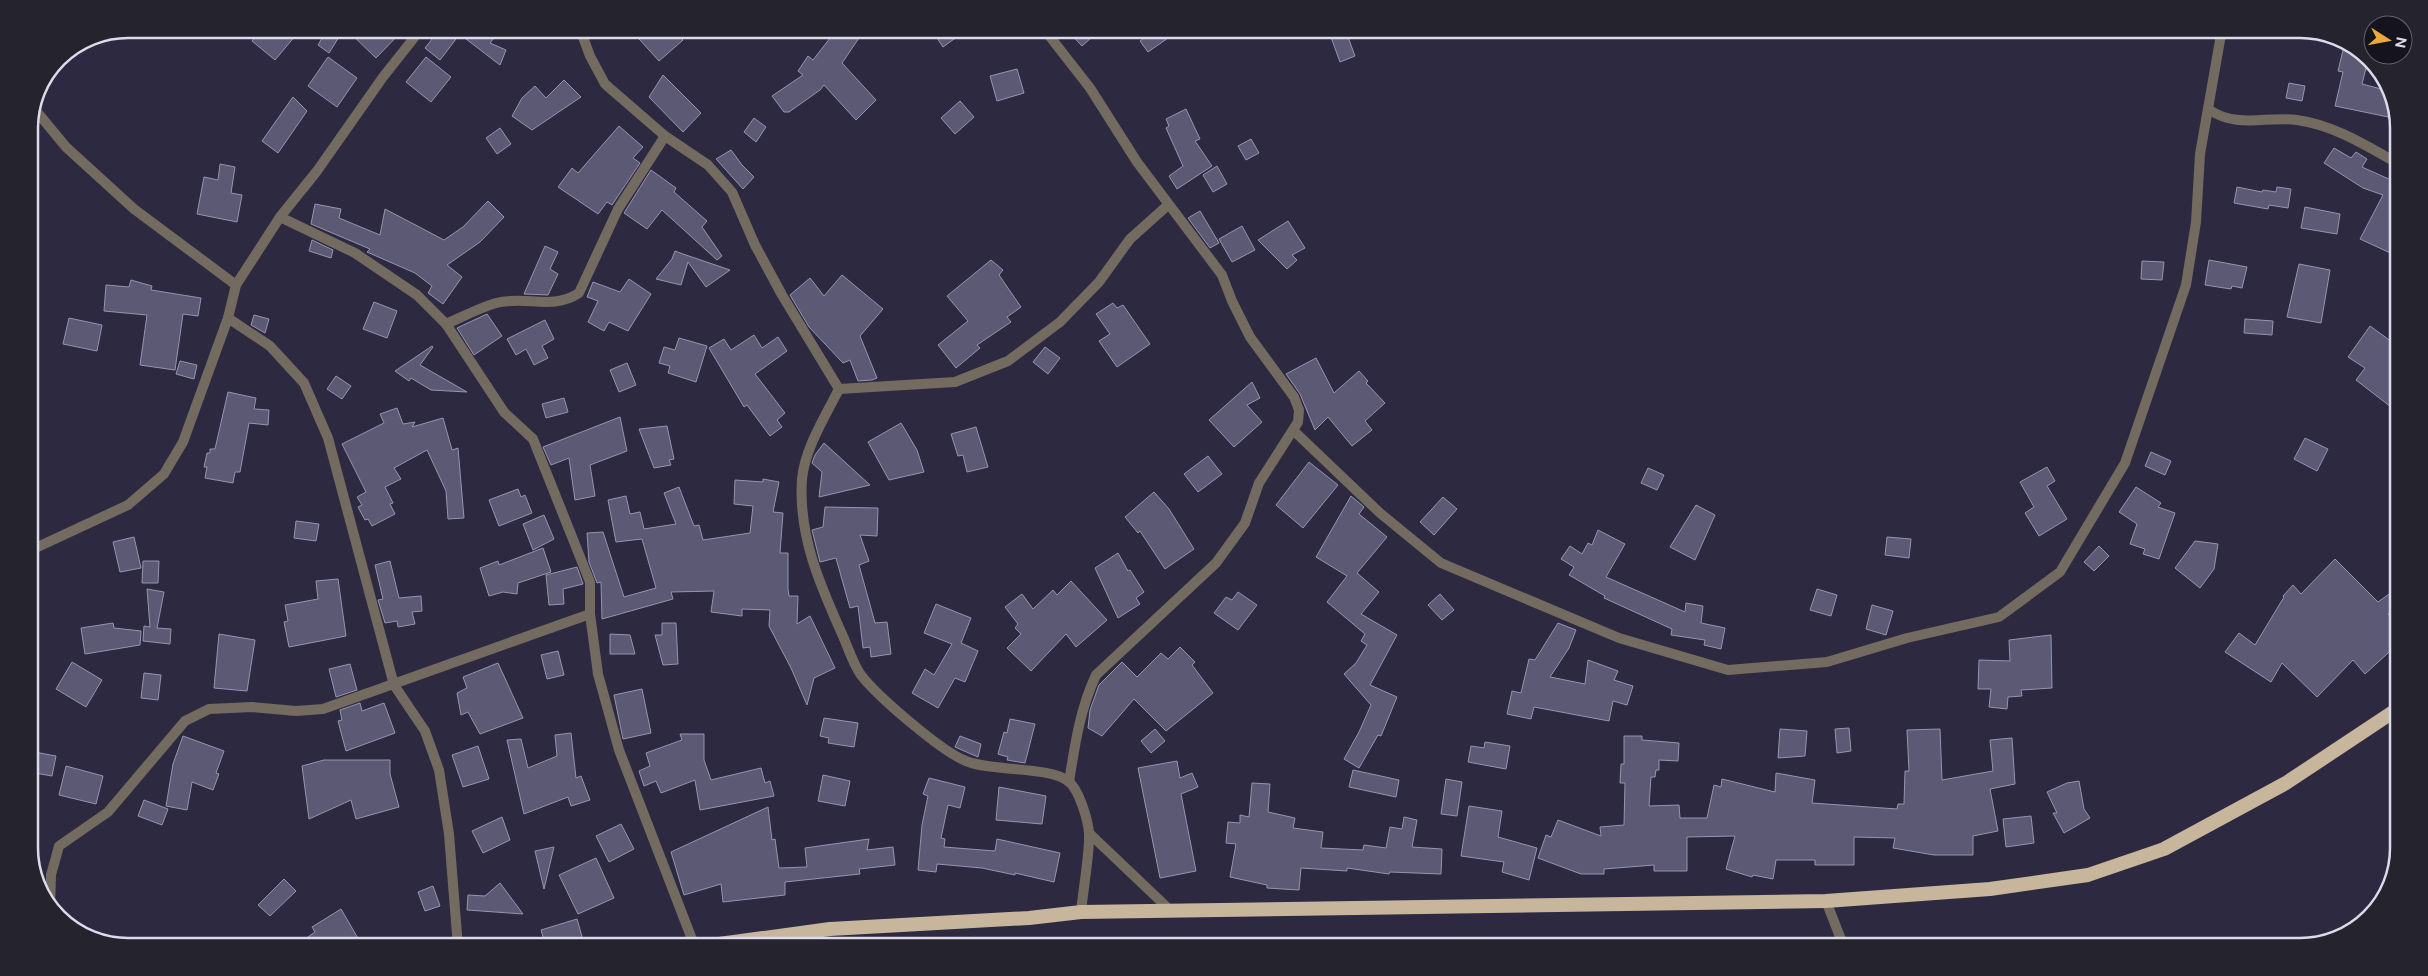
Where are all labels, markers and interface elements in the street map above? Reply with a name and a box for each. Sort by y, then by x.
north arrow [2363,15,2413,65]
text: N [2392,36,2410,49]

